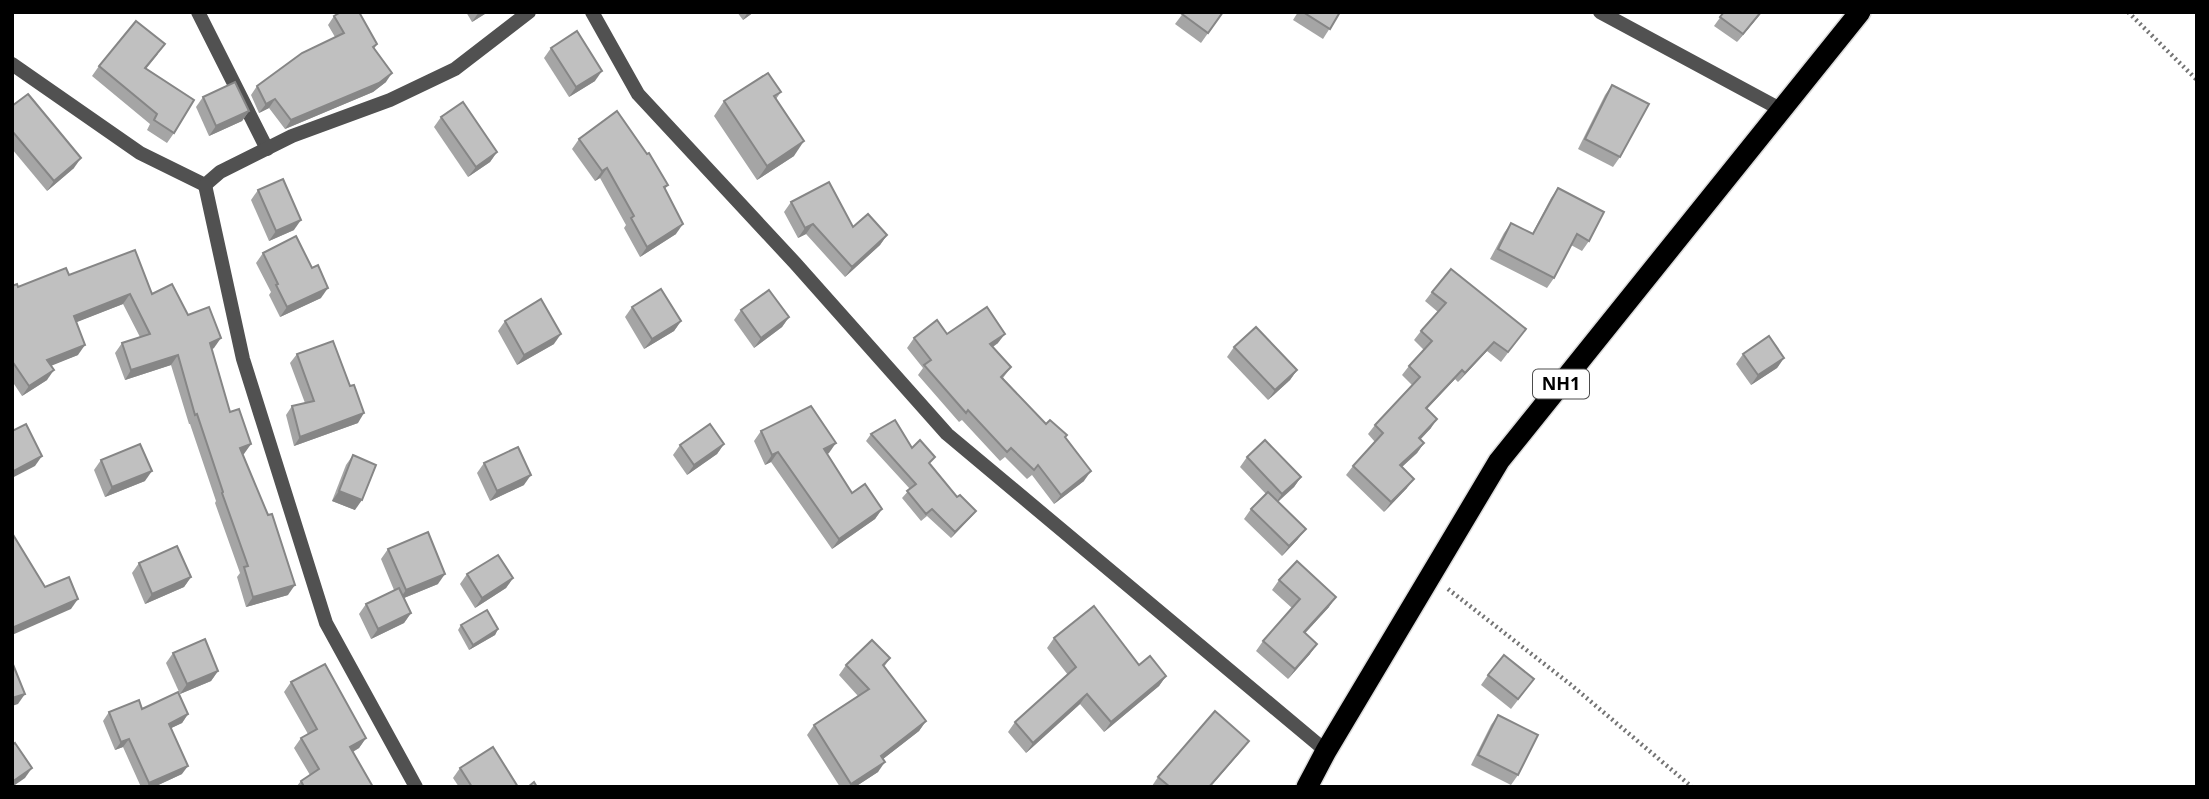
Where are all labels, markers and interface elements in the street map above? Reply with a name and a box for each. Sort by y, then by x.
road number: NH1 [1533,370,1589,398]

